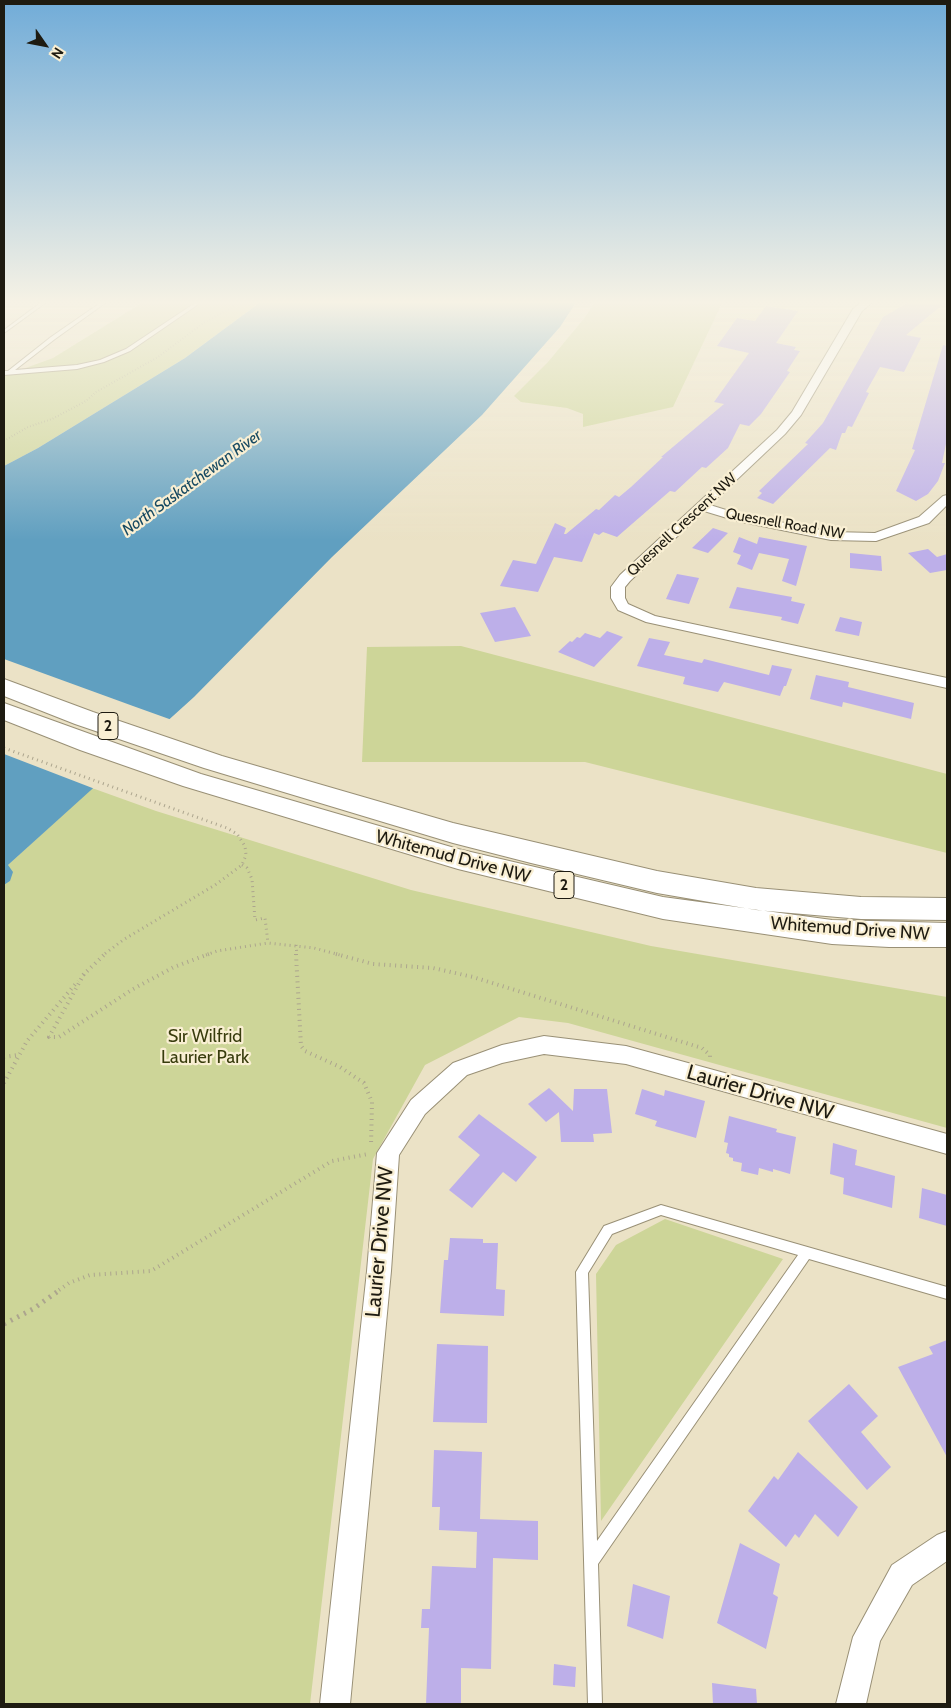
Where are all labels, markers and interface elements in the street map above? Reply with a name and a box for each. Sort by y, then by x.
north arrow [20,20,70,70]
text: N [47,44,68,62]
water label: North Saskatchewan River [119,426,265,540]
street label: Quesnell Crescent NW [624,470,740,580]
street label: Quesnell Road NW [724,505,846,543]
road number: 2 [98,712,118,739]
street label: Whitemud Drive NW [373,826,533,888]
road number: 2 [554,872,574,898]
street label: Whitemud Drive NW [770,913,930,945]
park label: Sir Wilfrid Laurier Park [161,1026,249,1068]
street label: Laurier Drive NW [684,1060,836,1126]
street label: Laurier Drive NW [361,1166,399,1318]

